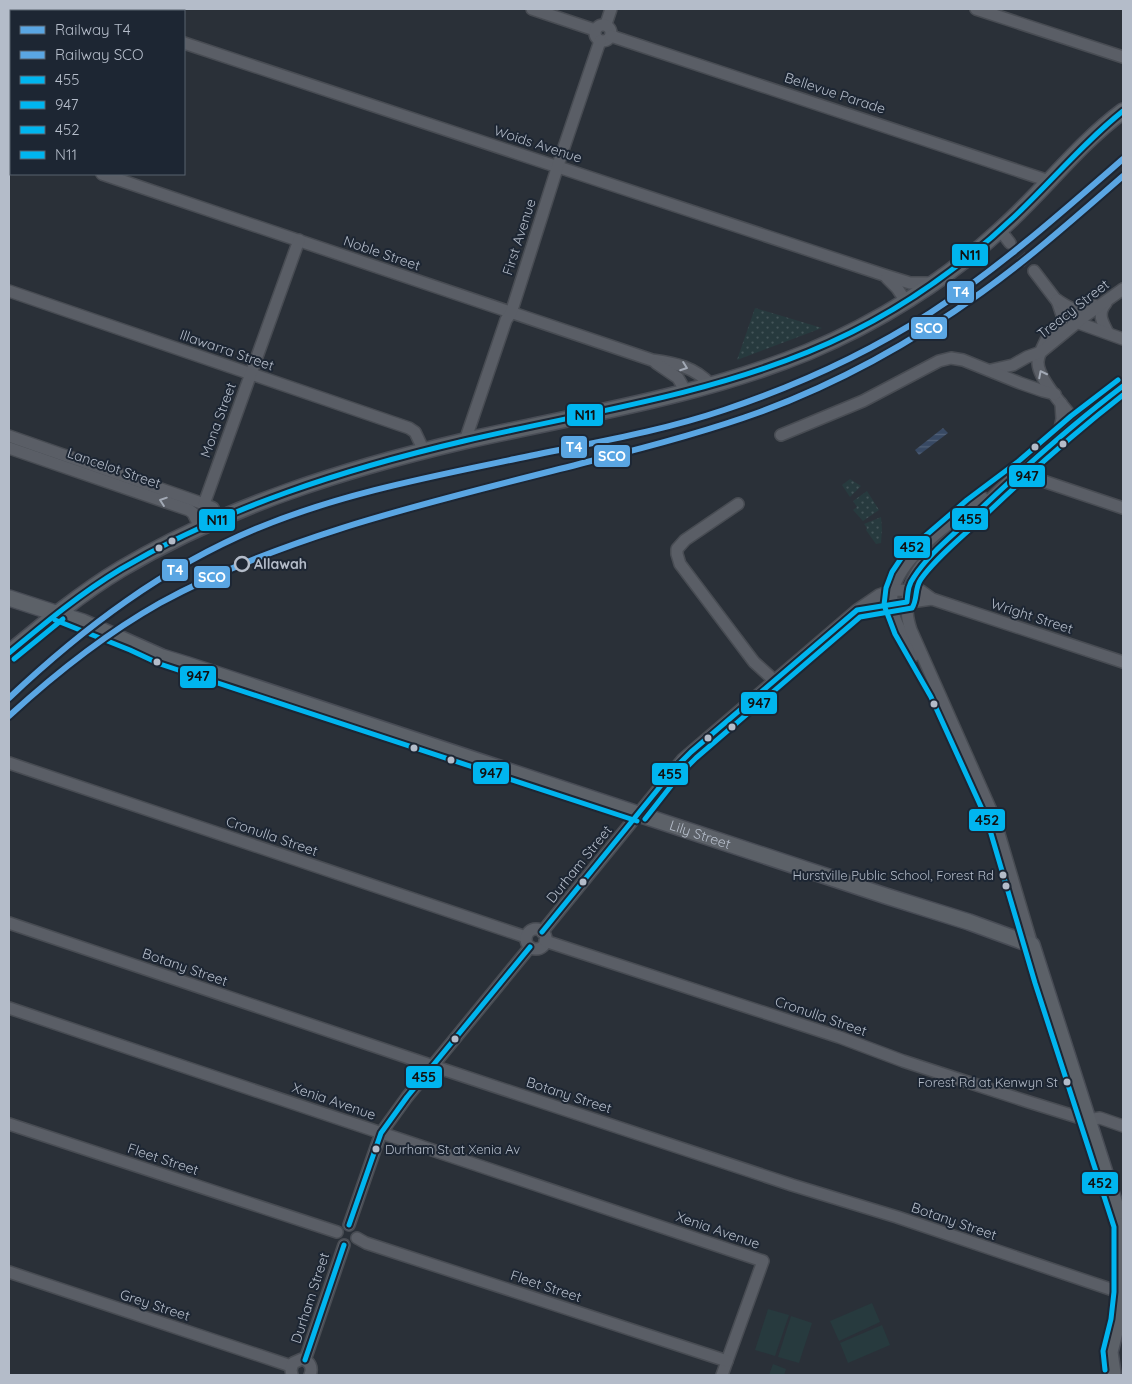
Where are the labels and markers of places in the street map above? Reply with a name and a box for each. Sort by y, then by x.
unlabelled marker [1058,439,1068,449]
unlabelled marker [1030,442,1040,452]
unlabelled marker [167,536,177,546]
unlabelled marker [154,543,164,553]
place label: Allawah [254,555,307,573]
marker: Allawah [234,556,250,572]
unlabelled marker [152,657,162,667]
unlabelled marker [929,699,939,709]
unlabelled marker [727,722,737,732]
unlabelled marker [703,733,713,743]
unlabelled marker [409,743,419,753]
unlabelled marker [446,755,456,765]
place label: Hurstville Public School, Forest Rd [792,867,994,883]
marker: Hurstville Public School, Forest Rd [998,870,1008,880]
unlabelled marker [578,877,588,887]
unlabelled marker [1001,881,1011,891]
unlabelled marker [450,1034,460,1044]
place label: Forest Rd at Kenwyn St [918,1074,1058,1090]
marker: Forest Rd at Kenwyn St [1062,1077,1072,1087]
place label: Durham St at Xenia Av [385,1141,520,1157]
marker: Durham St at Xenia Av [371,1144,381,1154]

